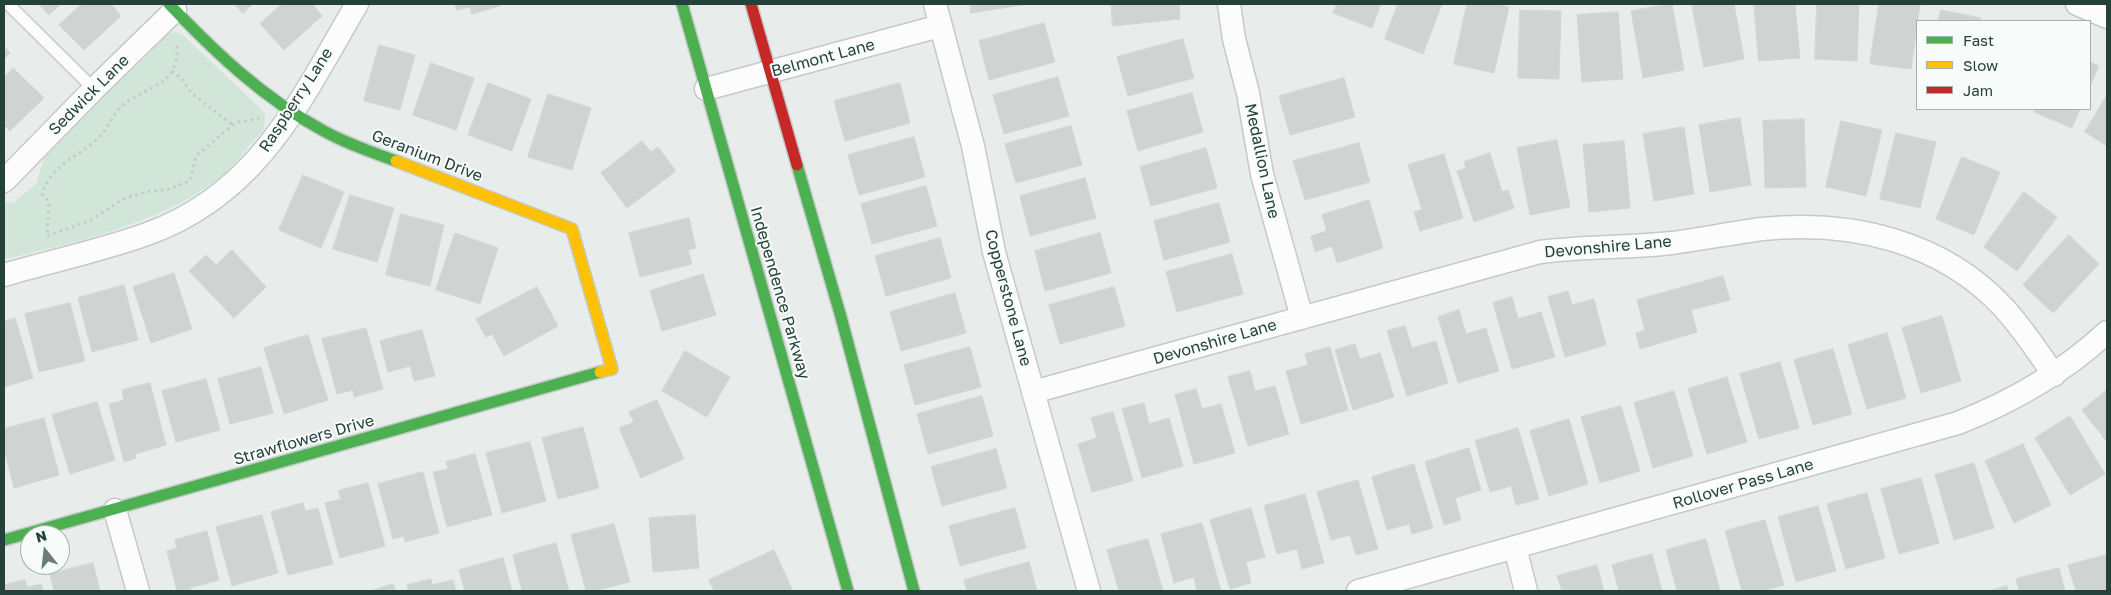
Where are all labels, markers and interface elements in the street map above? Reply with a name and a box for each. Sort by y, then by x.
legend [1916,20,2091,110]
text: Fast [1963,31,1994,49]
street label: Belmont Lane [769,35,877,81]
street label: Raspberry Lane [255,44,337,156]
street label: Sedwick Lane [45,51,133,139]
text: Slow [1963,56,1998,74]
text: Jam [1963,81,1993,99]
street label: Medallion Lane [1240,102,1284,220]
street label: Geranium Drive [369,126,485,186]
street label: Independence Parkway [746,204,814,382]
street label: Copperstone Lane [981,228,1035,368]
street label: Devonshire Lane [1544,232,1672,262]
street label: Devonshire Lane [1151,315,1279,369]
street label: Strawflowers Drive [232,411,376,469]
street label: Rollover Pass Lane [1670,455,1816,513]
north arrow [20,525,70,575]
text: N [34,526,48,546]

